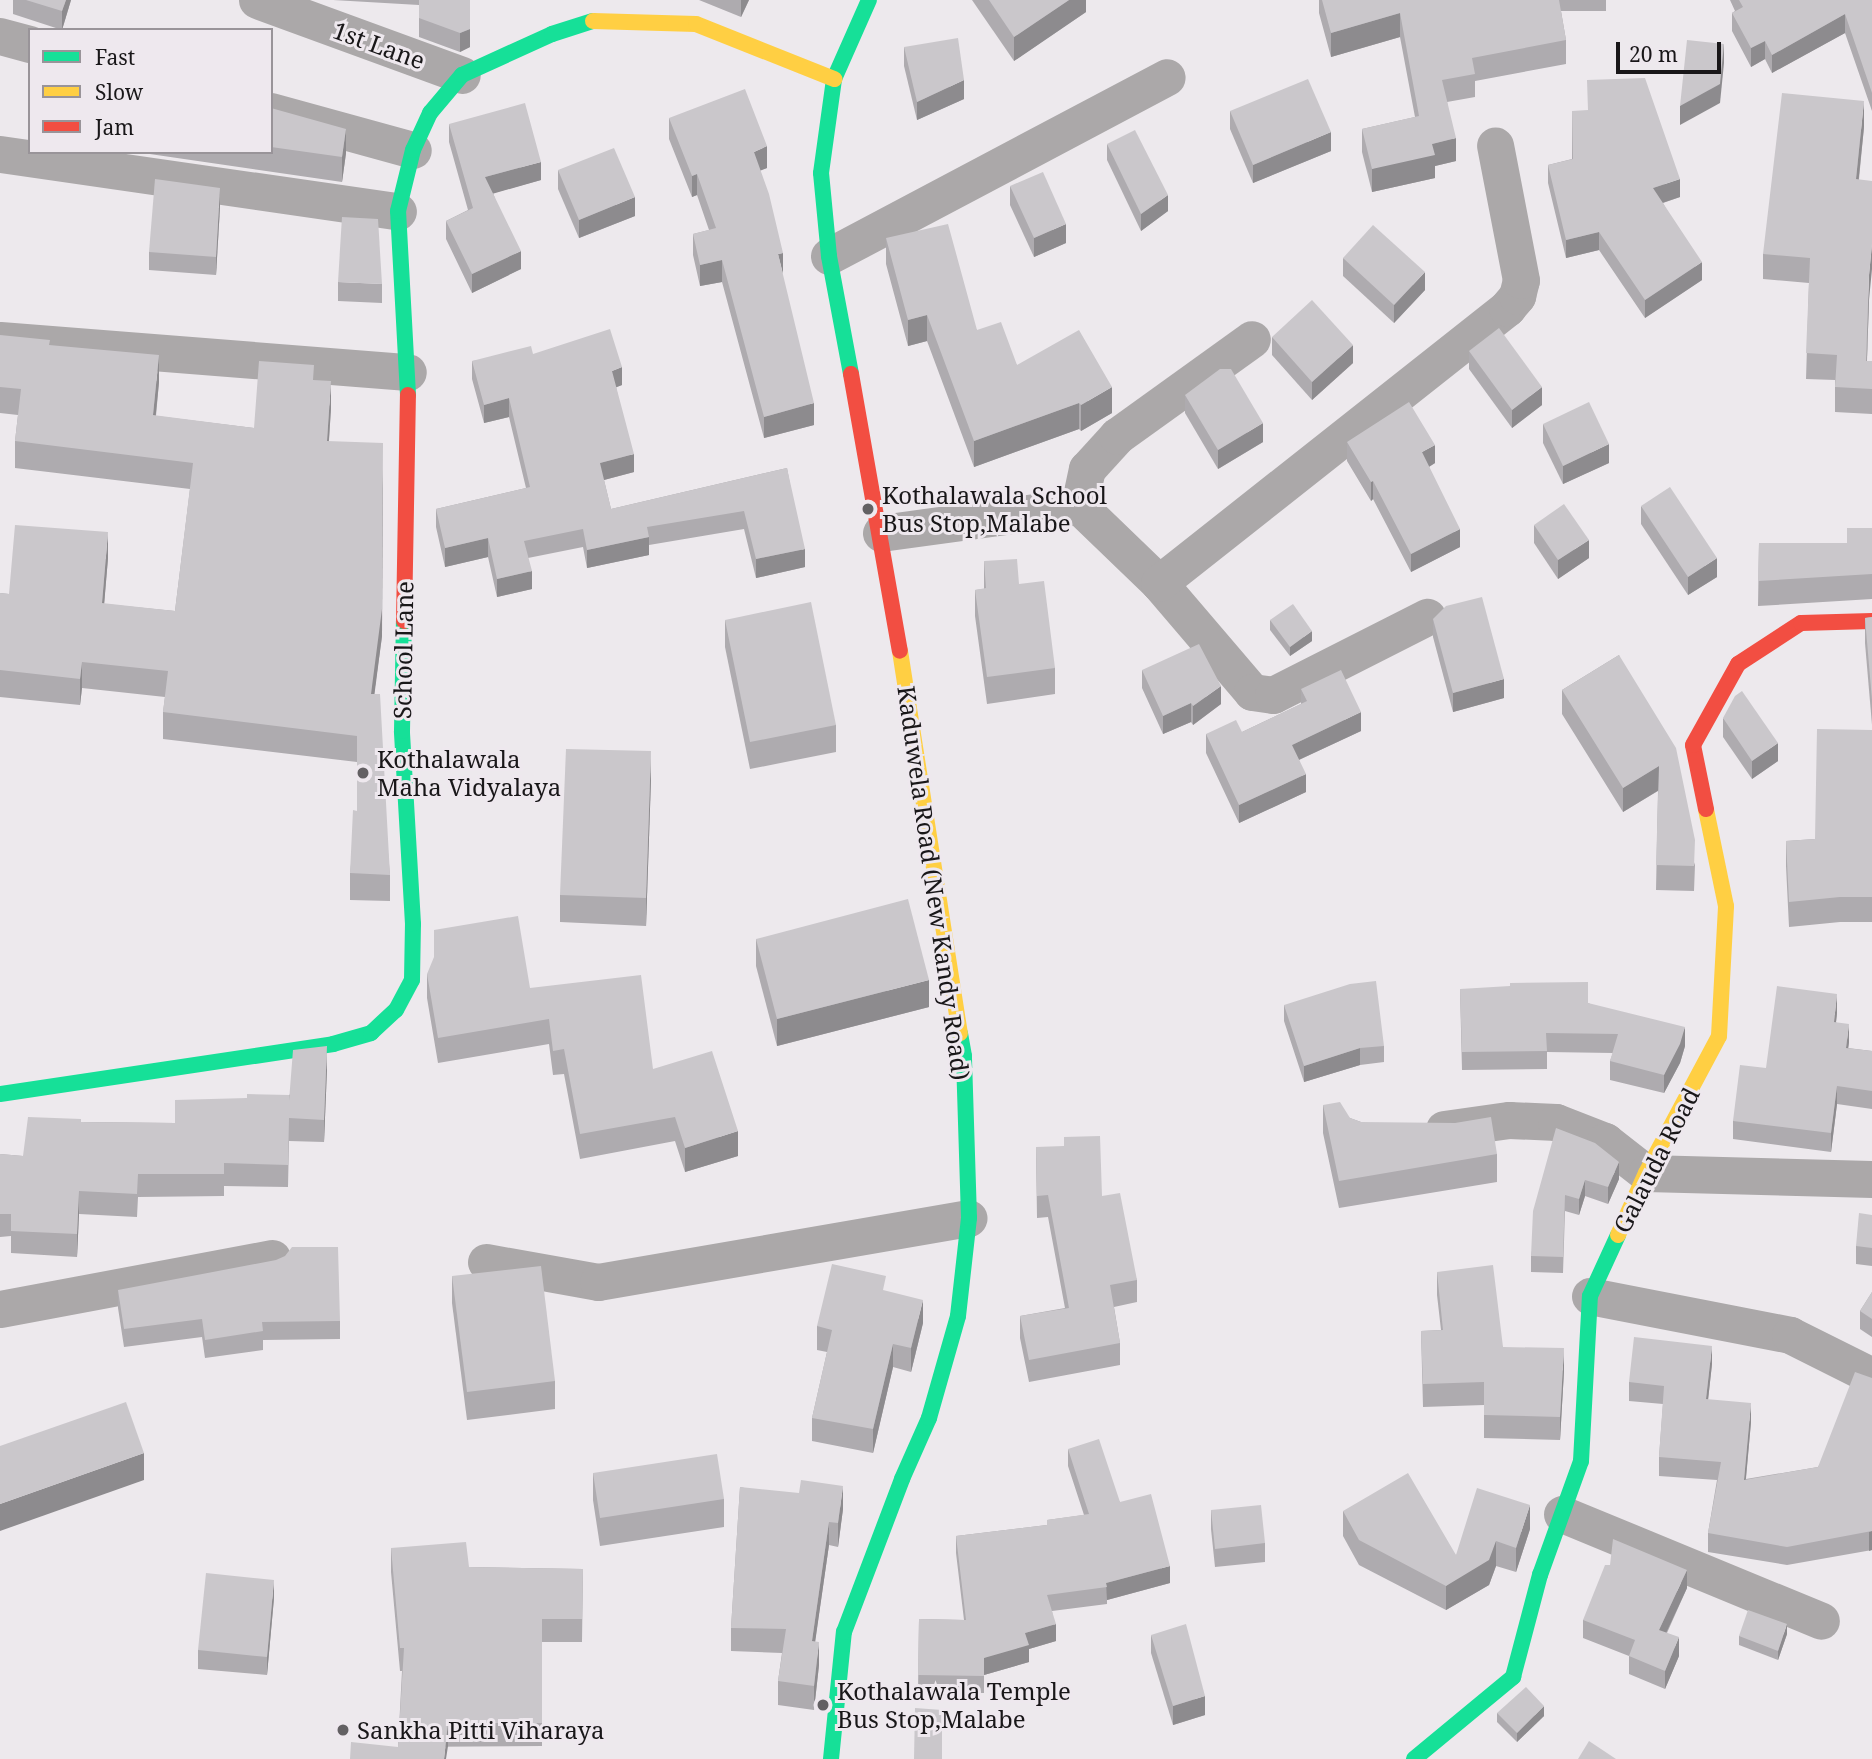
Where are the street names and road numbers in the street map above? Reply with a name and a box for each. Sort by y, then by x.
street label: 1st Lane [329,15,429,75]
street label: School Lane [387,581,419,719]
street label: Kaduwela Road (New Kandy Road) [892,684,976,1082]
street label: Galauda Road [1607,1083,1705,1237]

